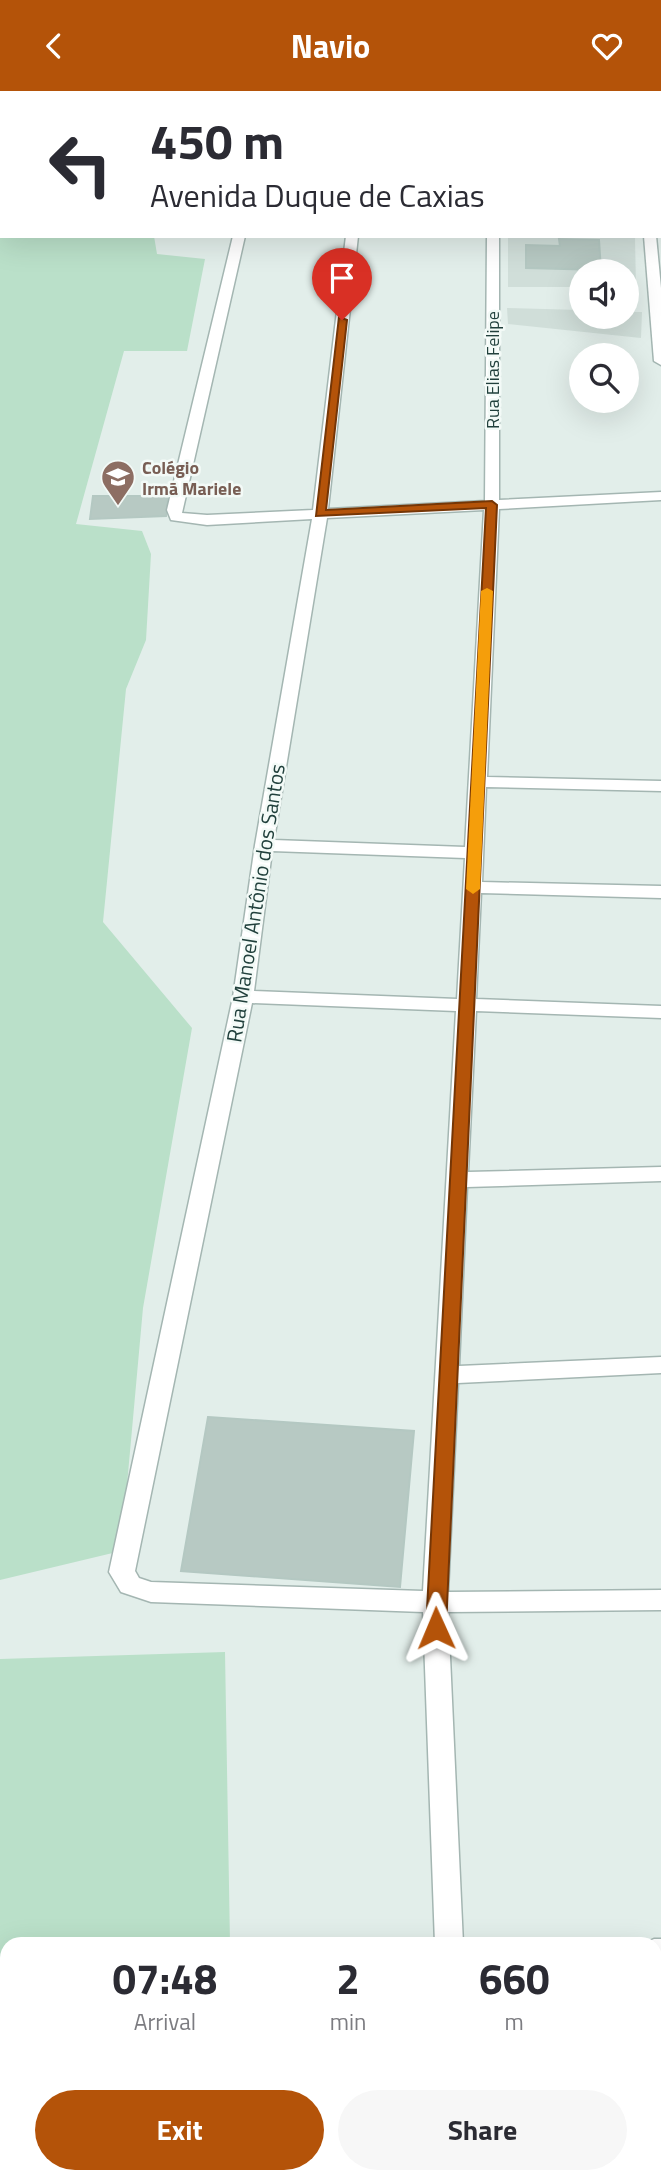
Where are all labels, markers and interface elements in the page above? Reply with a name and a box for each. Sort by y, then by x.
text: Navio [291,22,370,70]
icon: back [35,27,73,65]
icon: heart [588,27,626,65]
text: 450 m [150,103,284,178]
icon: left [35,119,126,210]
text: Avenida Duque de Caxias [150,171,485,219]
pin [312,248,372,320]
icon: arrive [323,259,361,297]
map controls [569,259,639,413]
button: sound [569,259,639,329]
street label: Rua Elias Felipe [479,311,506,429]
button: search [569,343,639,413]
place label: Colégio Irmã Mariele [142,454,241,502]
school or university icon: Colégio Irmã Mariele [99,458,137,507]
street label: Rua Manoel Antônio dos Santos [217,761,293,1045]
position arrow [399,1591,473,1665]
text: 07:48 [112,1946,217,2010]
text: 2 [336,1946,360,2010]
text: 660 [479,1946,549,2010]
text: Arrival [134,2004,196,2039]
text: min [330,2004,366,2039]
text: m [505,2004,524,2039]
button: Exit [35,2090,324,2170]
button: Share [338,2090,627,2170]

